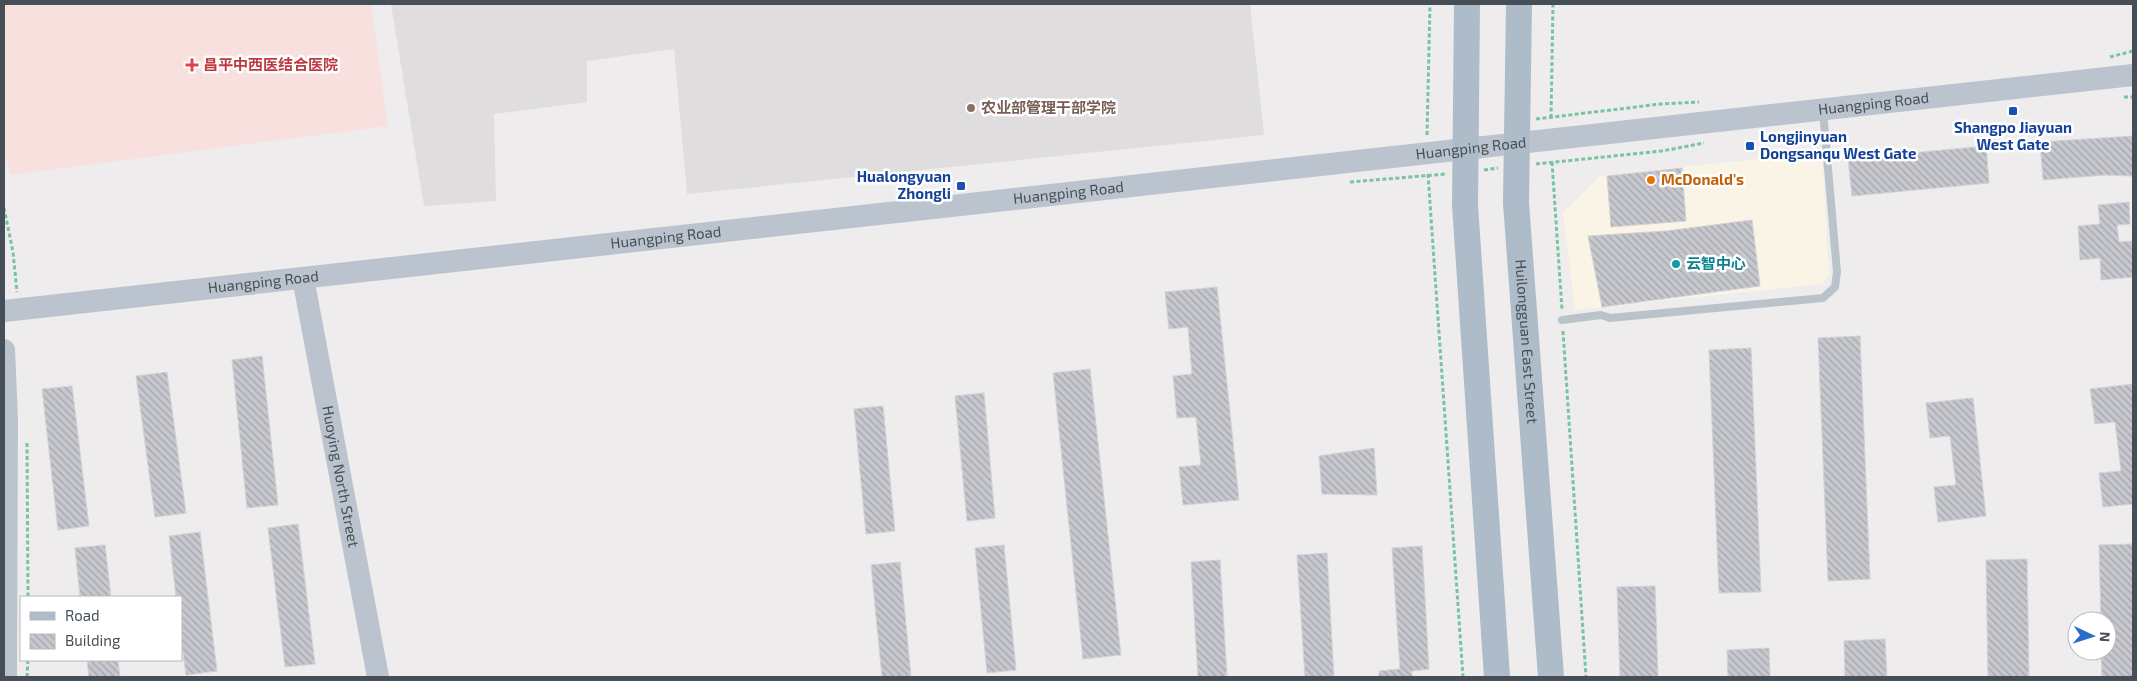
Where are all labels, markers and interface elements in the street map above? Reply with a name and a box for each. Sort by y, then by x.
place label: 昌平中西医结合医院 [203,55,338,73]
marker: 昌平中西医结合医院 [185,58,199,72]
street label: Huangping Road [1817,88,1930,118]
place label: 农业部管理干部学院 [981,98,1116,116]
marker: 农业部管理干部学院 [965,102,977,114]
marker: Shangpo Jiayuan West Gate [2007,105,2019,117]
place label: Shangpo Jiayuan West Gate [1954,118,2072,153]
place label: Longjinyuan Dongsanqu West Gate [1760,127,1916,162]
street label: Huangping Road [1415,132,1527,162]
marker: Longjinyuan Dongsanqu West Gate [1744,140,1756,152]
place label: Hualongyuan Zhongli [857,167,951,202]
place label: McDonald's [1661,170,1744,188]
marker: McDonald's [1645,174,1657,186]
street label: Huangping Road [1012,177,1125,207]
marker: Hualongyuan Zhongli [955,180,967,192]
street label: Huangping Road [609,222,722,252]
place label: 云智中心 [1686,254,1746,272]
marker: 云智中心 [1670,258,1682,270]
street label: Huilongguan East Street [1512,259,1542,425]
street label: Huangping Road [207,266,320,296]
street label: Huoying North Street [319,404,363,549]
legend [20,596,182,661]
text: Road [65,606,100,624]
north arrow [2067,611,2117,661]
text: Building [65,631,121,649]
text: N [2097,631,2114,643]

